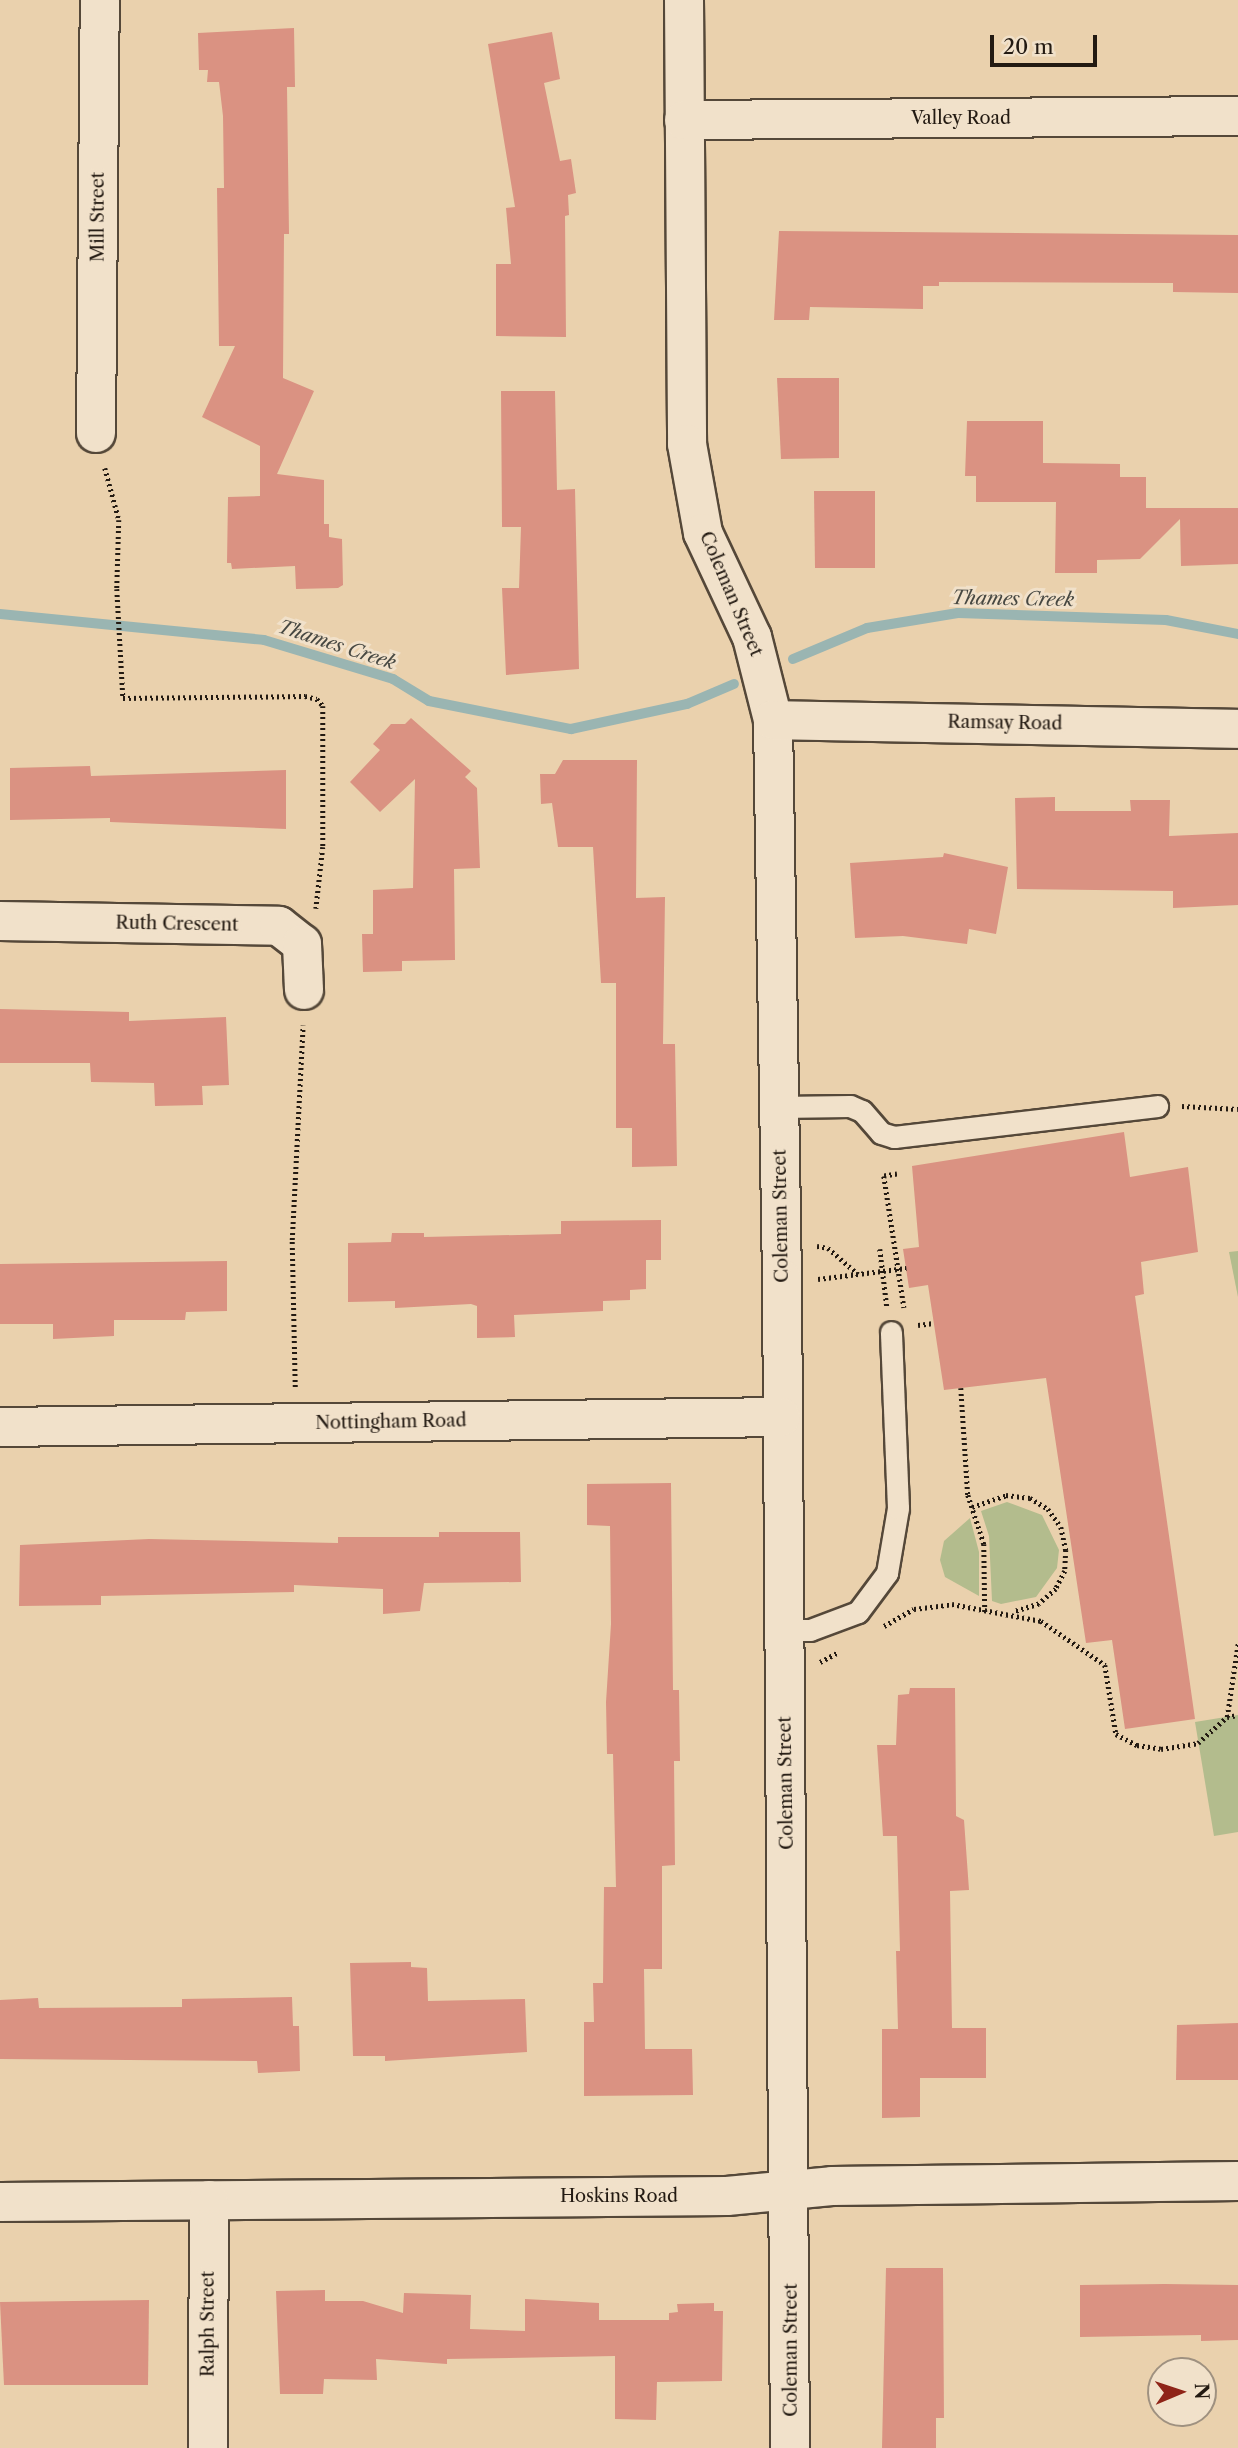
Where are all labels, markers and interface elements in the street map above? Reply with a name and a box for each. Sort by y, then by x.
scale bar [993,21,1100,65]
text: 20 m [1003,34,1054,59]
street label: Valley Road [911,107,1011,129]
street label: Mill Street [87,172,109,262]
street label: Coleman Street [695,528,767,660]
water label: Thames Creek [952,587,1074,611]
water label: Thames Creek [275,615,399,675]
street label: Ramsay Road [947,711,1063,735]
street label: Ruth Crescent [115,912,239,936]
street label: Coleman Street [769,1149,793,1283]
street label: Nottingham Road [315,1410,467,1434]
street label: Coleman Street [774,1716,798,1850]
street label: Hoskins Road [560,2185,678,2207]
street label: Ralph Street [197,2271,219,2377]
street label: Coleman Street [780,2283,802,2417]
north arrow [1147,2357,1217,2427]
text: N [1190,2383,1213,2400]

